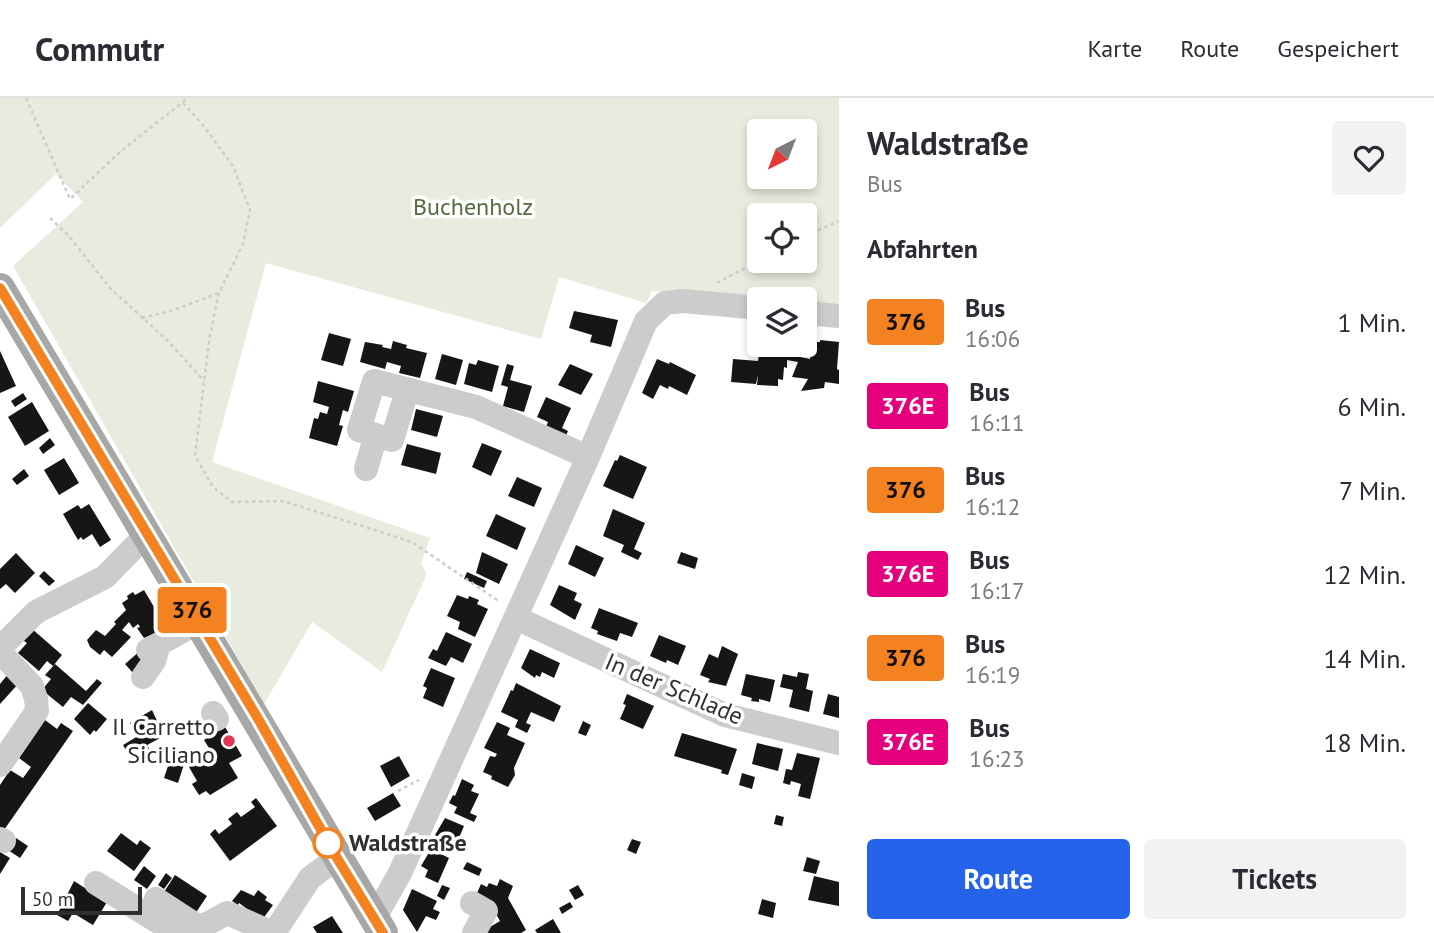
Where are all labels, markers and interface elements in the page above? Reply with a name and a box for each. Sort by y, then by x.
text: Commutr [35,27,164,70]
text: Karte [1087,33,1142,64]
text: Route [1180,33,1239,64]
text: Gespeichert [1277,33,1399,64]
north arrow [747,119,817,189]
map controls [747,119,817,357]
text: Waldstraße [867,121,1029,164]
button: heart [1332,121,1406,195]
text: Bus [867,169,903,198]
park label: Buchenholz [413,191,533,222]
button: locate [747,203,817,273]
text: Abfahrten [867,232,978,265]
button: layers [747,287,817,357]
text: Bus [965,291,1005,324]
text: 376 [885,306,926,337]
text: 1 Min. [1338,306,1406,339]
text: 16:06 [965,324,1020,353]
text: Bus [969,375,1010,408]
text: 376E [881,390,934,421]
text: 6 Min. [1338,390,1406,423]
text: 16:11 [969,408,1025,437]
text: Bus [965,459,1005,492]
text: 376 [885,474,926,505]
text: 7 Min. [1339,474,1406,507]
text: 16:12 [965,492,1020,521]
text: Bus [969,543,1010,576]
text: 376E [881,558,934,589]
text: 12 Min. [1323,558,1406,591]
text: 16:17 [969,576,1025,605]
line badge: 376 [152,587,232,633]
text: 376 [172,594,212,625]
text: Bus [965,627,1005,660]
text: 376 [885,642,926,673]
text: 14 Min. [1323,642,1406,675]
street label: In der Schlade [601,646,748,732]
text: 16:19 [965,660,1020,689]
place label: Il Carretto Siciliano [112,711,215,770]
text: Bus [969,711,1010,744]
text: 376E [881,726,934,757]
text: 18 Min. [1323,726,1406,759]
marker: Il Carretto Siciliano [221,733,237,749]
text: 16:23 [969,744,1025,773]
place label: Waldstraße [349,827,467,858]
marker: Waldstraße [313,828,343,858]
button: Route [867,839,1130,919]
button: Tickets [1144,839,1406,919]
scale bar [21,884,142,916]
text: 50 m [32,887,73,911]

